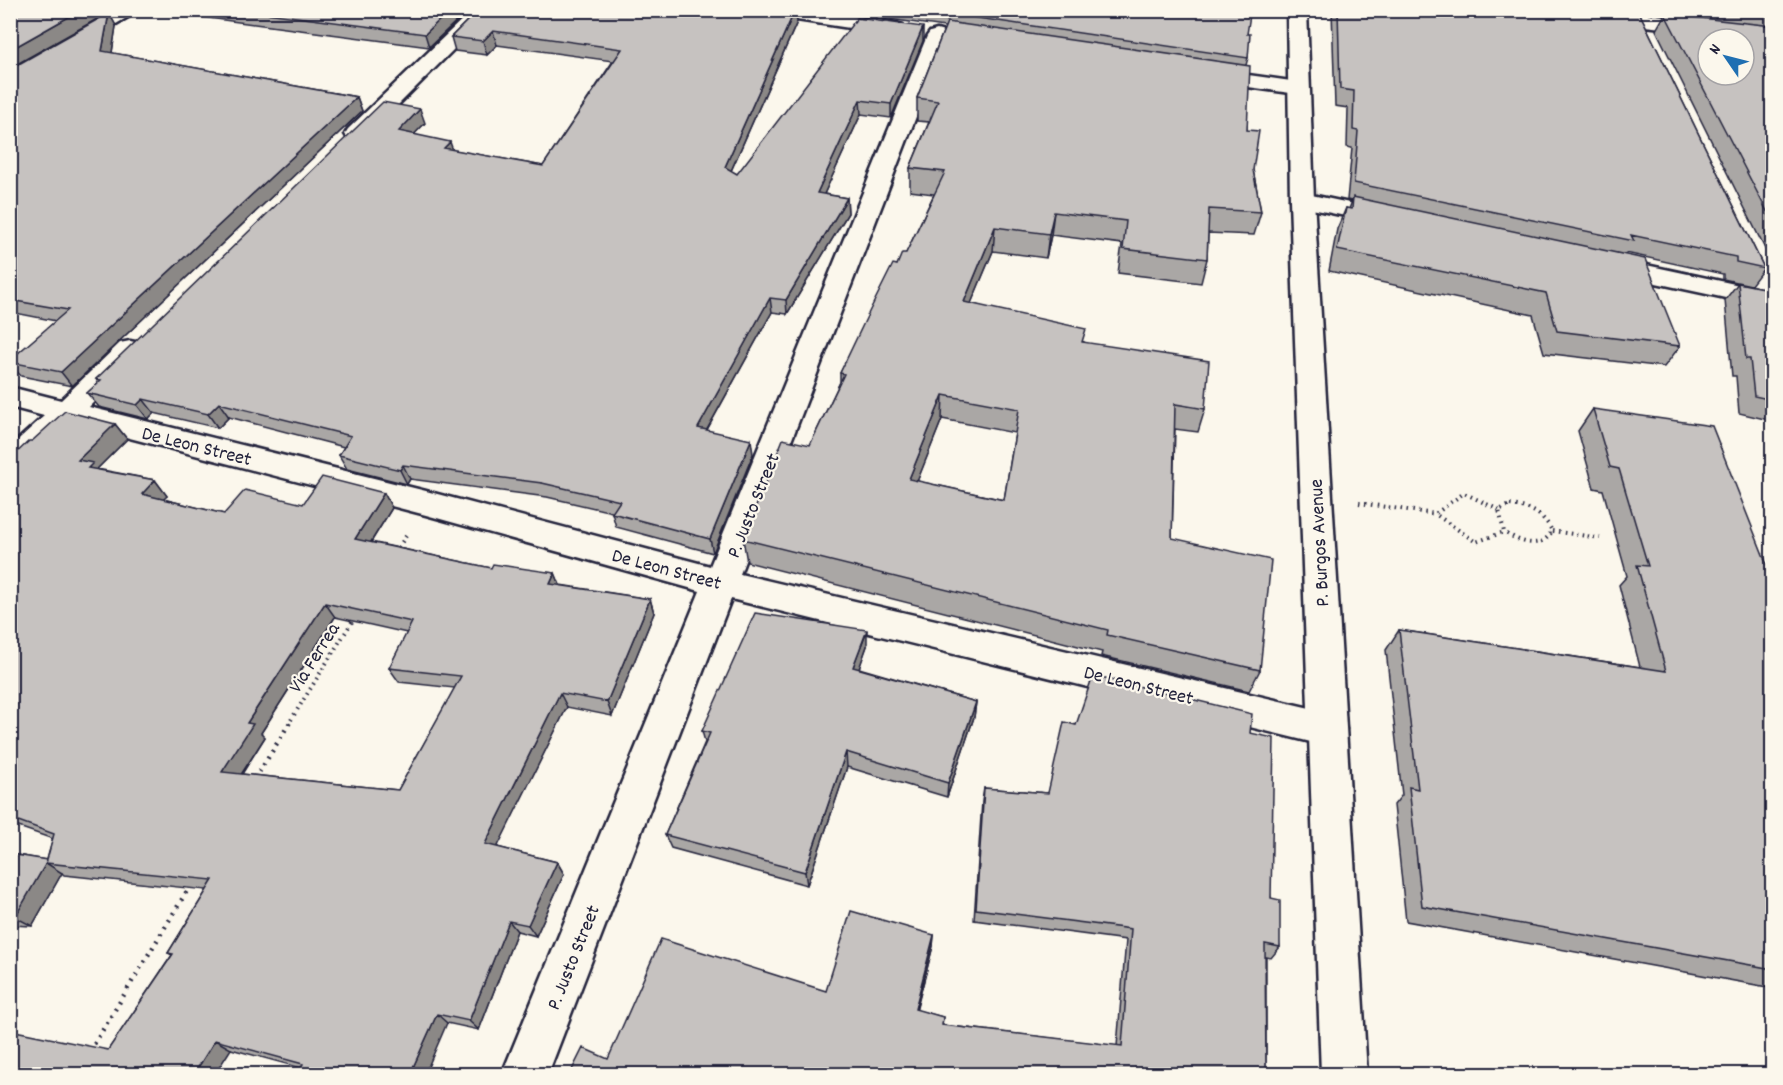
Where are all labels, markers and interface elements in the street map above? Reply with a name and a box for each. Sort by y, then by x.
north arrow [1696,27,1756,87]
text: N [1704,40,1728,60]
street label: De Leon Street [139,421,254,475]
street label: P. Justo Street [721,450,789,563]
street label: P. Burgos Avenue [1304,478,1338,607]
street label: De Leon Street [609,543,724,599]
street label: Via Ferrea [283,618,348,699]
street label: De Leon Street [1081,660,1196,714]
street label: P. Justo Street [541,902,609,1015]

